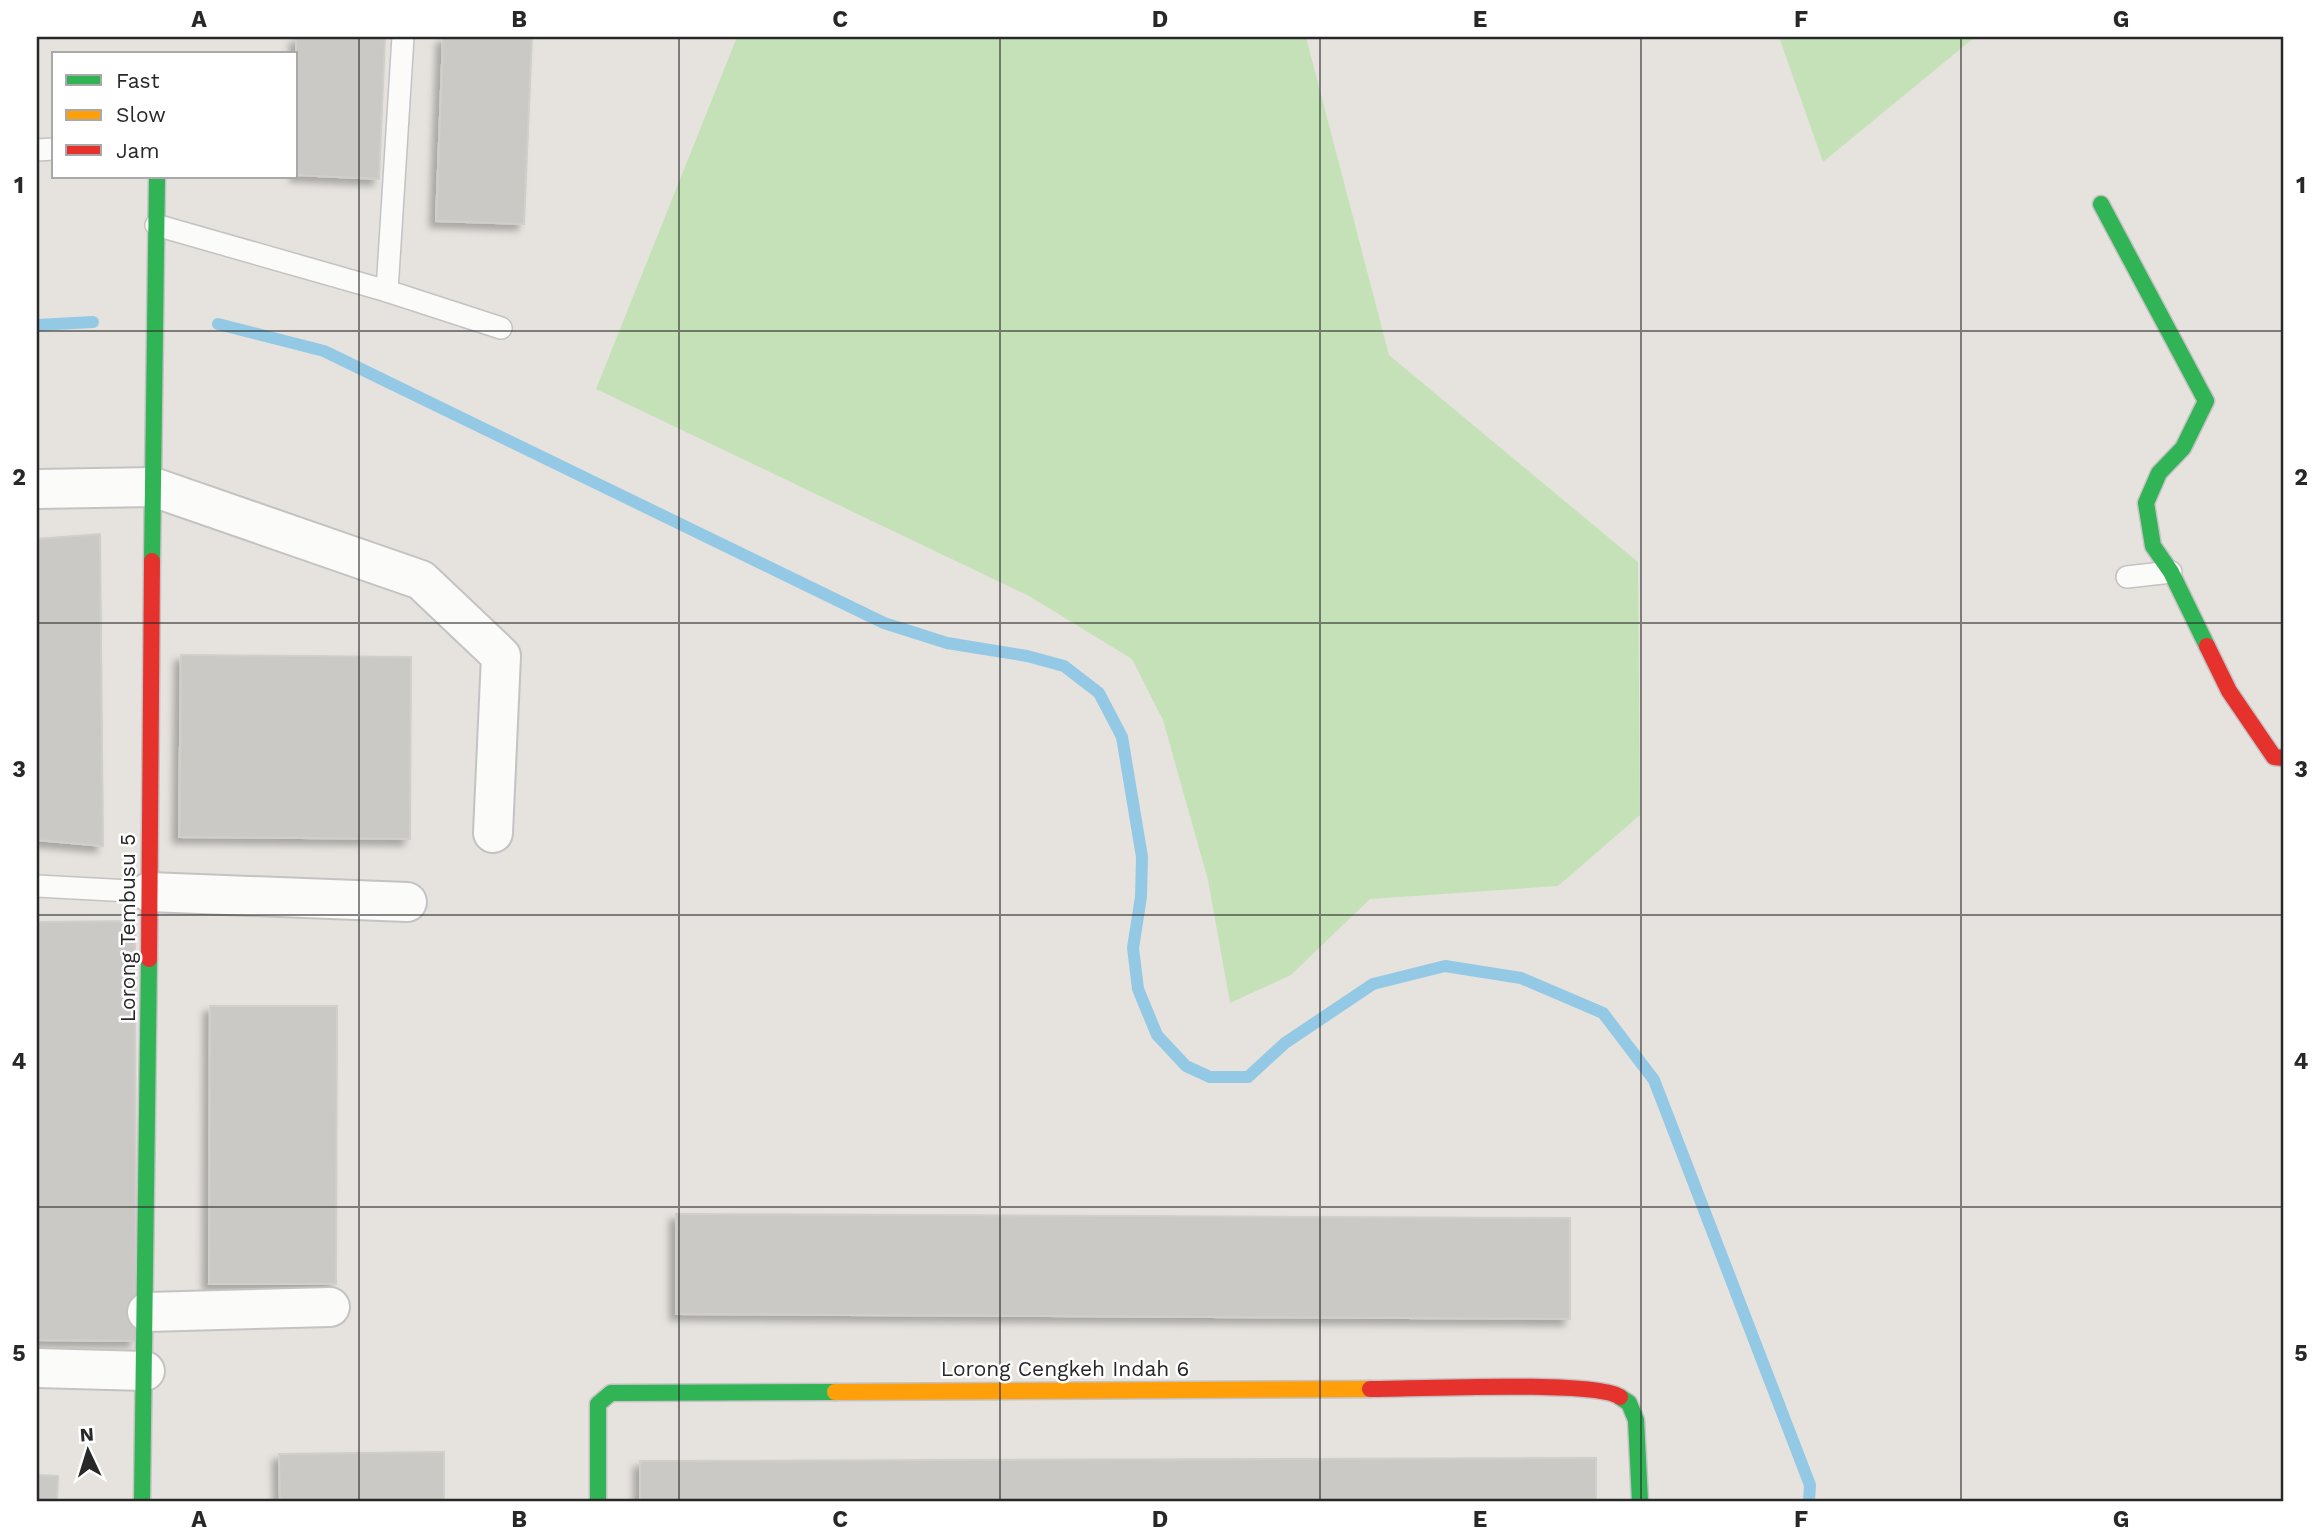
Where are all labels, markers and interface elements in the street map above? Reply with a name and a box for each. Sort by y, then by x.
text: A [191,6,207,33]
text: B [511,6,527,33]
text: C [832,6,848,33]
text: D [1152,6,1168,33]
text: E [1473,6,1487,33]
text: F [1794,6,1808,33]
text: G [2113,6,2129,33]
legend [52,52,298,178]
text: Fast [116,68,160,93]
text: Slow [116,102,166,127]
text: Jam [116,138,159,163]
text: 1 [14,172,24,199]
text: 1 [2296,172,2306,199]
text: 2 [12,464,26,491]
text: 2 [2294,464,2308,491]
text: 3 [12,756,26,783]
text: 3 [2294,756,2308,783]
street label: Lorong Tembusu 5 [115,834,140,1022]
text: 4 [12,1048,27,1075]
text: 4 [2294,1048,2309,1075]
text: 5 [12,1340,26,1367]
text: 5 [2294,1340,2308,1367]
street label: Lorong Cengkeh Indah 6 [941,1356,1189,1381]
north arrow [52,1416,122,1486]
text: N [79,1423,95,1447]
text: A [191,1506,207,1533]
text: B [511,1506,527,1533]
text: C [832,1506,848,1533]
text: D [1152,1506,1168,1533]
text: E [1473,1506,1487,1533]
text: F [1794,1506,1808,1533]
text: G [2113,1506,2129,1533]

